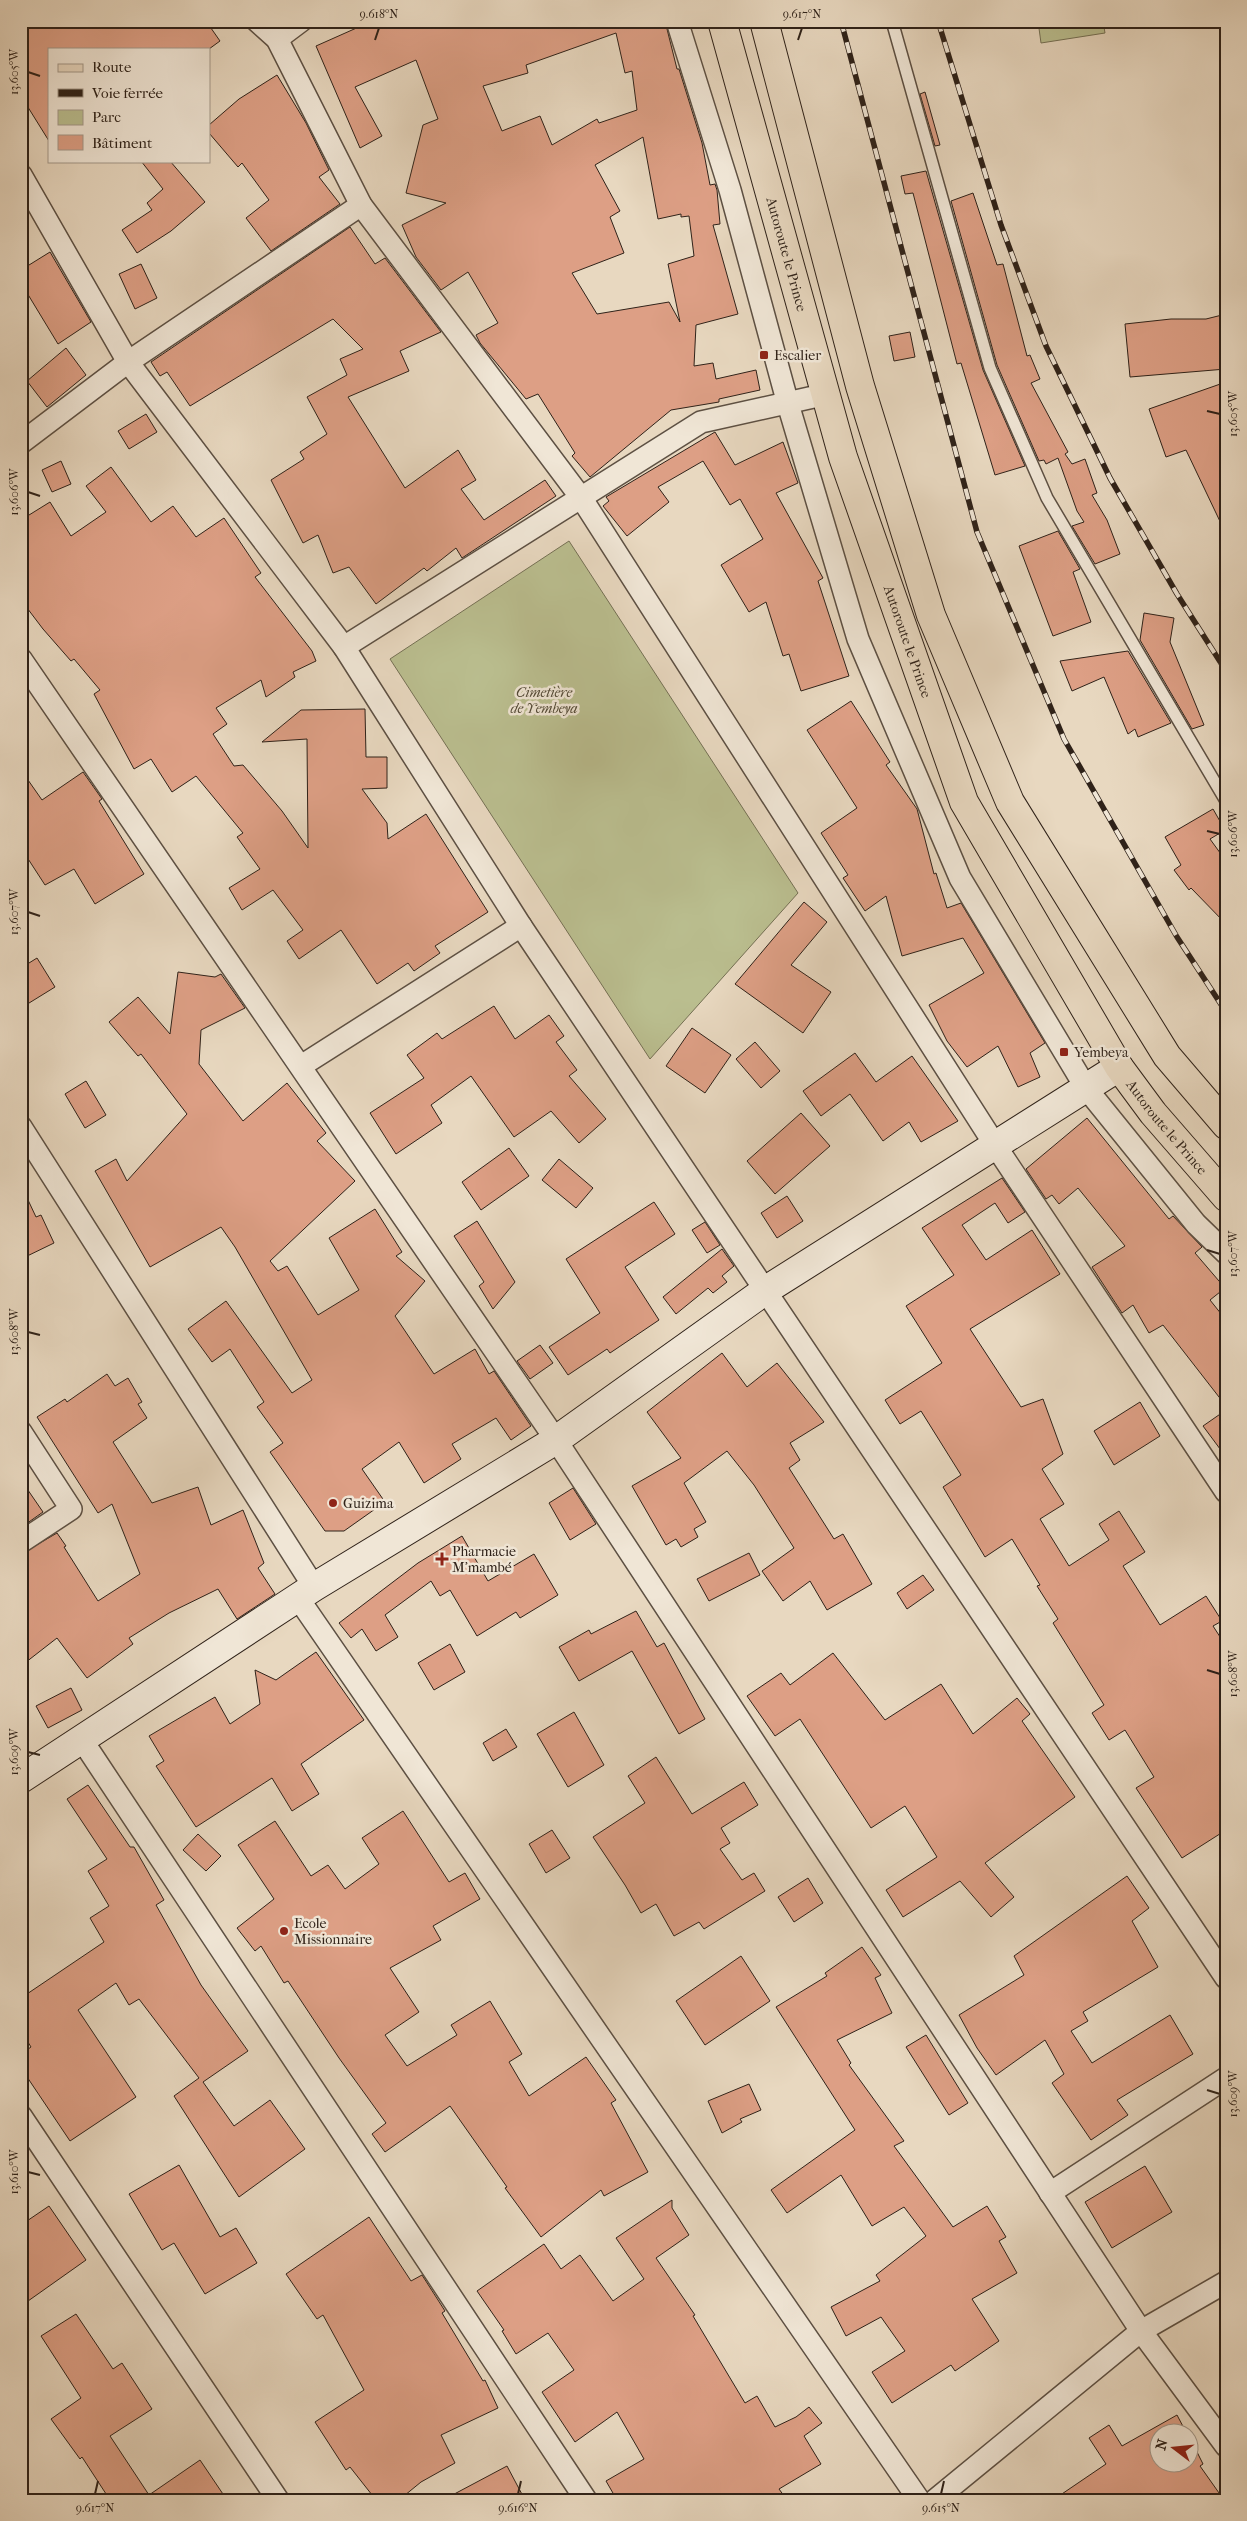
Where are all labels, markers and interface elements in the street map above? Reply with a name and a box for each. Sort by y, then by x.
text: 9.618°N [360,7,398,21]
text: 9.617°N [783,7,821,21]
text: 13.605°W [7,48,21,95]
legend [48,48,210,162]
text: Route [92,58,132,76]
text: Voie ferrée [91,84,164,102]
text: Parc [92,108,121,126]
text: Bâtiment [92,134,153,152]
street label: Autoroute le Prince [762,194,810,313]
place label: Escalier [774,347,821,364]
marker: Escalier [758,349,770,361]
text: 13.605°W [1226,390,1240,437]
text: 13.606°W [7,467,21,516]
street label: Autoroute le Prince [879,582,935,700]
park label: Cimetière de Yembeya [510,684,578,717]
text: 13.606°W [1226,809,1240,858]
text: 13.607°W [7,887,21,935]
place label: Yembeya [1073,1044,1129,1061]
marker: Yembeya [1058,1046,1070,1058]
street label: Autoroute le Prince [1122,1076,1211,1178]
text: 13.607°W [1226,1229,1240,1277]
text: 13.608°W [7,1307,21,1355]
place label: Guizima [343,1495,394,1512]
marker: Guizima [327,1497,339,1509]
place label: Pharmacie M'mambé [452,1543,516,1576]
marker: Pharmacie M'mambé [436,1553,448,1565]
text: 13.608°W [1226,1649,1240,1697]
text: 13.609°W [7,1727,21,1776]
place label: Ecole Missionnaire [294,1915,372,1948]
marker: Ecole Missionnaire [278,1925,290,1937]
text: 13.609°W [1226,2069,1240,2118]
text: 13.610°W [7,2148,21,2194]
north arrow [1150,2424,1200,2474]
text: N [1152,2437,1172,2452]
text: 9.617°N [76,2501,114,2515]
text: 9.616°N [498,2501,538,2515]
text: 9.615°N [922,2501,960,2515]

